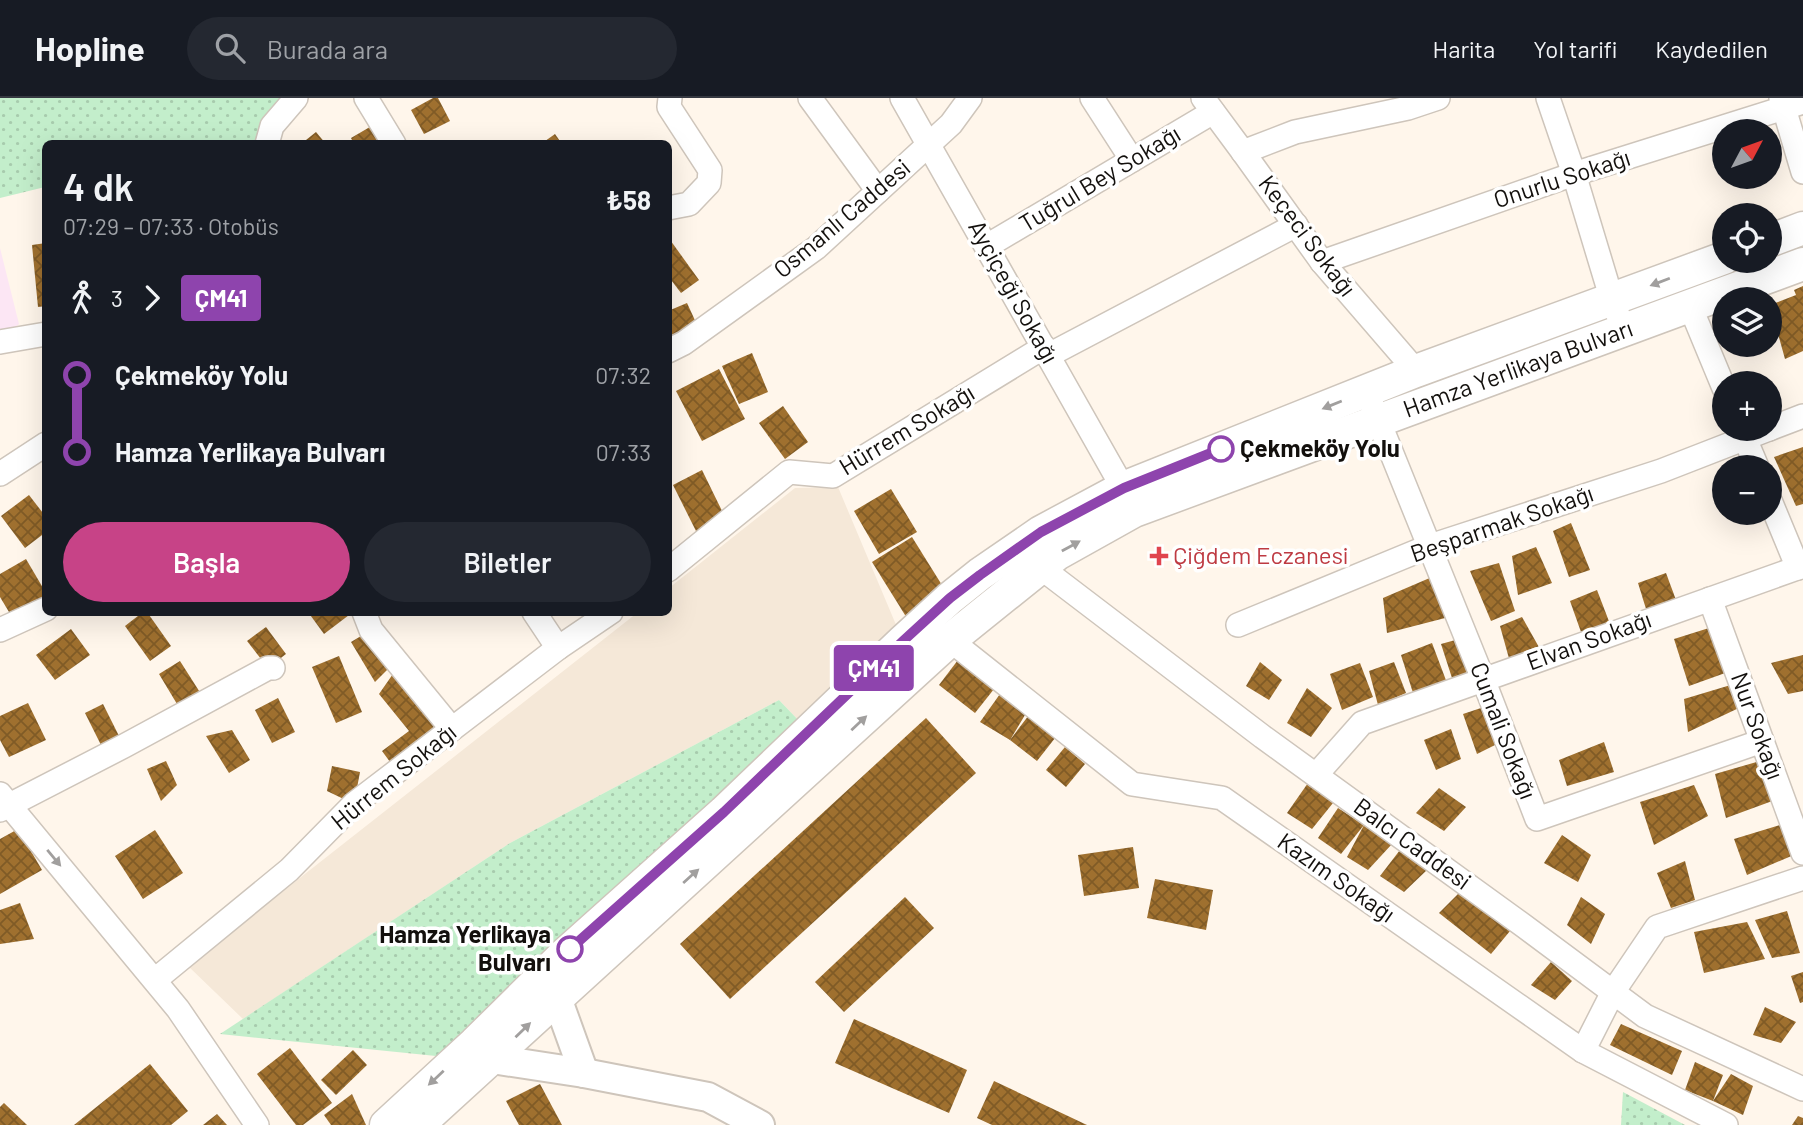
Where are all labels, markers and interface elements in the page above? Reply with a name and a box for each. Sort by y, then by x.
search box [187,17,677,80]
text: Hopline [35,28,145,68]
icon: search [211,29,249,67]
text: Burada ara [267,33,388,64]
text: Harita [1432,34,1495,63]
text: Yol tarifi [1533,34,1617,63]
text: Kaydedilen [1655,34,1768,63]
street label: Tuğrul Bey Sokağı [1013,118,1185,237]
north arrow [1712,119,1782,189]
map controls [1712,119,1782,525]
street label: Onurlu Sokağı [1490,142,1633,213]
street label: Osmanlı Caddesi [767,152,915,283]
text: 4 dk [63,163,134,209]
street label: Keçeci Sokağı [1253,169,1363,301]
text: ₺58 [606,184,651,215]
button: locate [1712,203,1782,273]
text: 07:29 – 07:33 · Otobüs [63,212,279,240]
street label: Ayçiçeği Sokağı [963,215,1066,368]
one-way arrow [1649,277,1670,288]
icon: walk [63,279,101,317]
icon: forward [133,279,171,317]
text: ÇM41 [195,283,247,312]
text: 3 [111,284,123,312]
button: layers [1712,287,1782,357]
street label: Hamza Yerlikaya Bulvarı [1399,313,1636,423]
text: Çekmeköy Yolu [115,359,288,390]
text: 07:32 [595,361,651,389]
button: + [1712,371,1782,441]
street label: Hürrem Sokağı [833,377,979,480]
one-way arrow [1322,400,1343,411]
place label: Çekmeköy Yolu [1240,433,1400,462]
text: Hamza Yerlikaya Bulvarı [115,436,385,467]
marker: Çekmeköy Yolu [1208,436,1234,462]
text: 07:33 [596,438,651,466]
button: − [1712,455,1782,525]
street label: Beşparmak Sokağı [1406,478,1597,567]
button: Başla [63,522,350,602]
button: Biletler [364,522,651,602]
one-way arrow [1062,540,1081,552]
place label: Çiğdem Eczanesi [1173,540,1348,569]
marker: Çiğdem Eczanesi [1151,548,1167,564]
street label: Elvan Sokağı [1522,604,1655,675]
line badge: ÇM41 [825,645,923,691]
text: ÇM41 [848,653,900,682]
street label: Cumali Sokağı [1465,658,1544,803]
street label: Nur Sokağı [1726,668,1791,783]
one-way arrow [850,715,868,731]
street label: Hürrem Sokağı [325,717,461,835]
street label: Balcı Caddesi [1349,791,1477,895]
street label: Kazım Sokağı [1273,826,1401,928]
one-way arrow [46,849,61,866]
one-way arrow [682,868,700,884]
place label: Hamza Yerlikaya Bulvarı [379,919,551,976]
marker: Hamza Yerlikaya Bulvarı [557,936,583,962]
one-way arrow [514,1022,531,1038]
one-way arrow [428,1070,445,1086]

